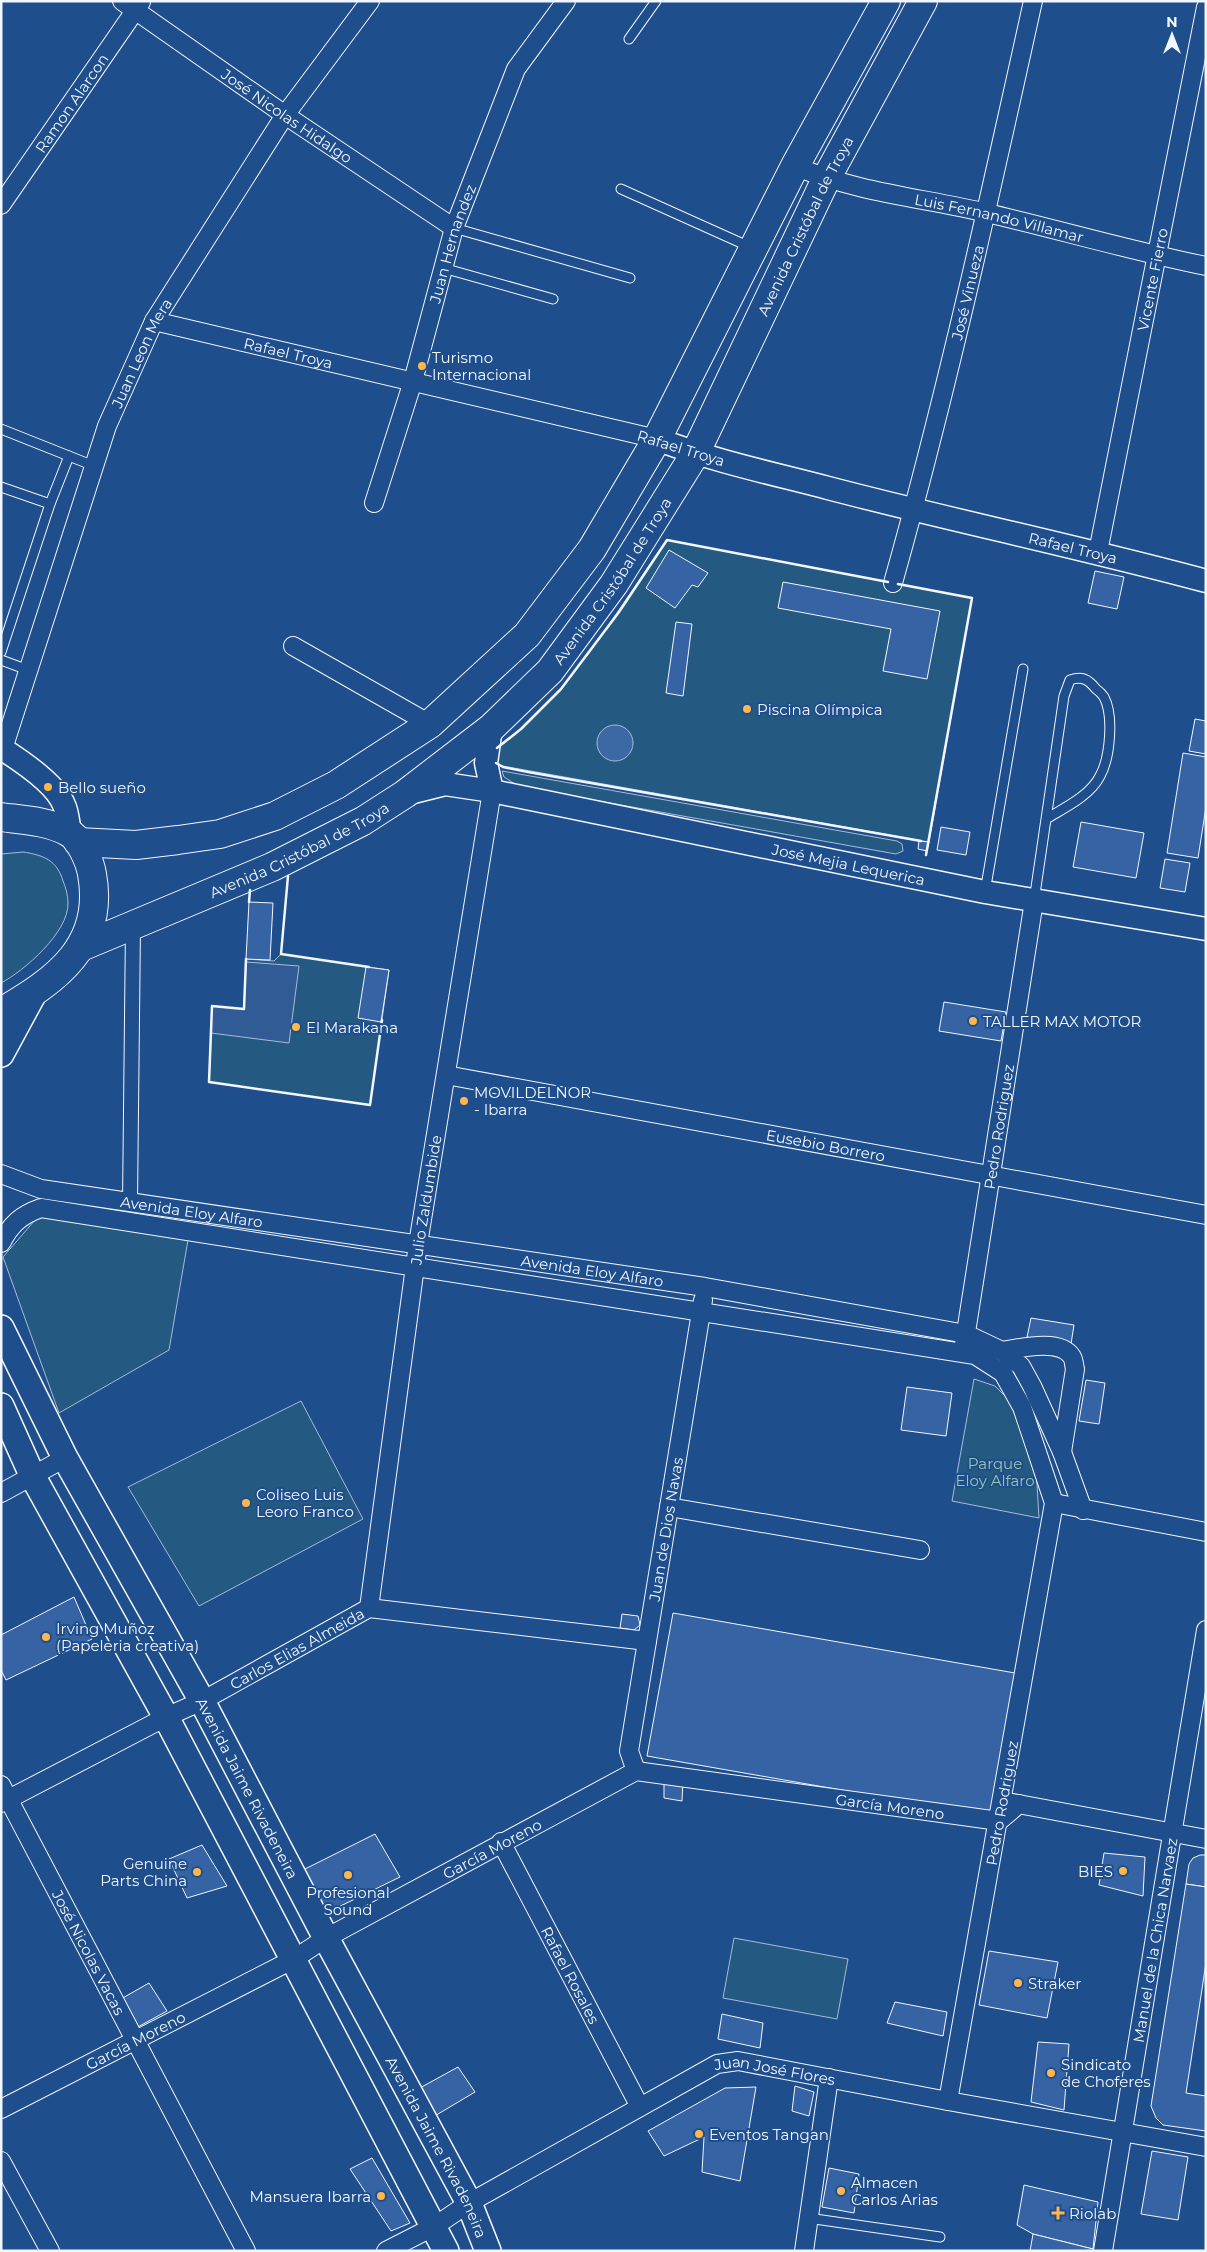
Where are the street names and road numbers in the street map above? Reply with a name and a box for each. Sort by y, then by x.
street label: Ramon Alarcon [31,50,112,156]
street label: José Nicolas Hidalgo [217,64,356,167]
street label: Avenida Cristóbal de Troya [753,133,857,319]
street label: Juan Hernandez [425,181,480,306]
street label: Luis Fernando Villamar [913,189,1086,246]
street label: Vicente Fierro [1133,226,1171,332]
street label: José Vinueza [947,243,988,343]
street label: Juan Leon Mera [106,294,176,412]
street label: Rafael Troya [242,333,335,372]
street label: Rafael Troya [635,426,727,470]
street label: Avenida Cristóbal de Troya [549,494,675,668]
street label: Rafael Troya [1027,528,1119,567]
street label: Avenida Cristóbal de Troya [207,797,392,902]
street label: José Mejia Lequerica [769,839,927,889]
street label: Pedro Rodriguez [979,1062,1018,1191]
street label: Eusebio Borrero [765,1125,887,1165]
street label: Julio Zaldumbide [406,1134,445,1267]
street label: Avenida Eloy Alfaro [119,1191,264,1231]
street label: Avenida Eloy Alfaro [520,1250,665,1290]
street label: Juan de Dios Navas [644,1456,687,1604]
street label: Carlos Elias Almeida [226,1603,367,1693]
street label: Avenida Jaime Rivadeneira [192,1694,303,1882]
street label: Pedro Rodriguez [982,1739,1022,1867]
street label: García Moreno [834,1789,946,1823]
street label: García Moreno [439,1814,545,1883]
street label: Manuel de la Chica Narvaez [1128,1836,1181,2044]
street label: José Nicolas Vacas [48,1886,130,2018]
street label: Rafael Rosales [537,1923,604,2027]
street label: García Moreno [82,2007,189,2074]
street label: Juan José Flores [712,2051,837,2089]
street label: Avenida Jaime Rivadeneira [382,2053,491,2241]

